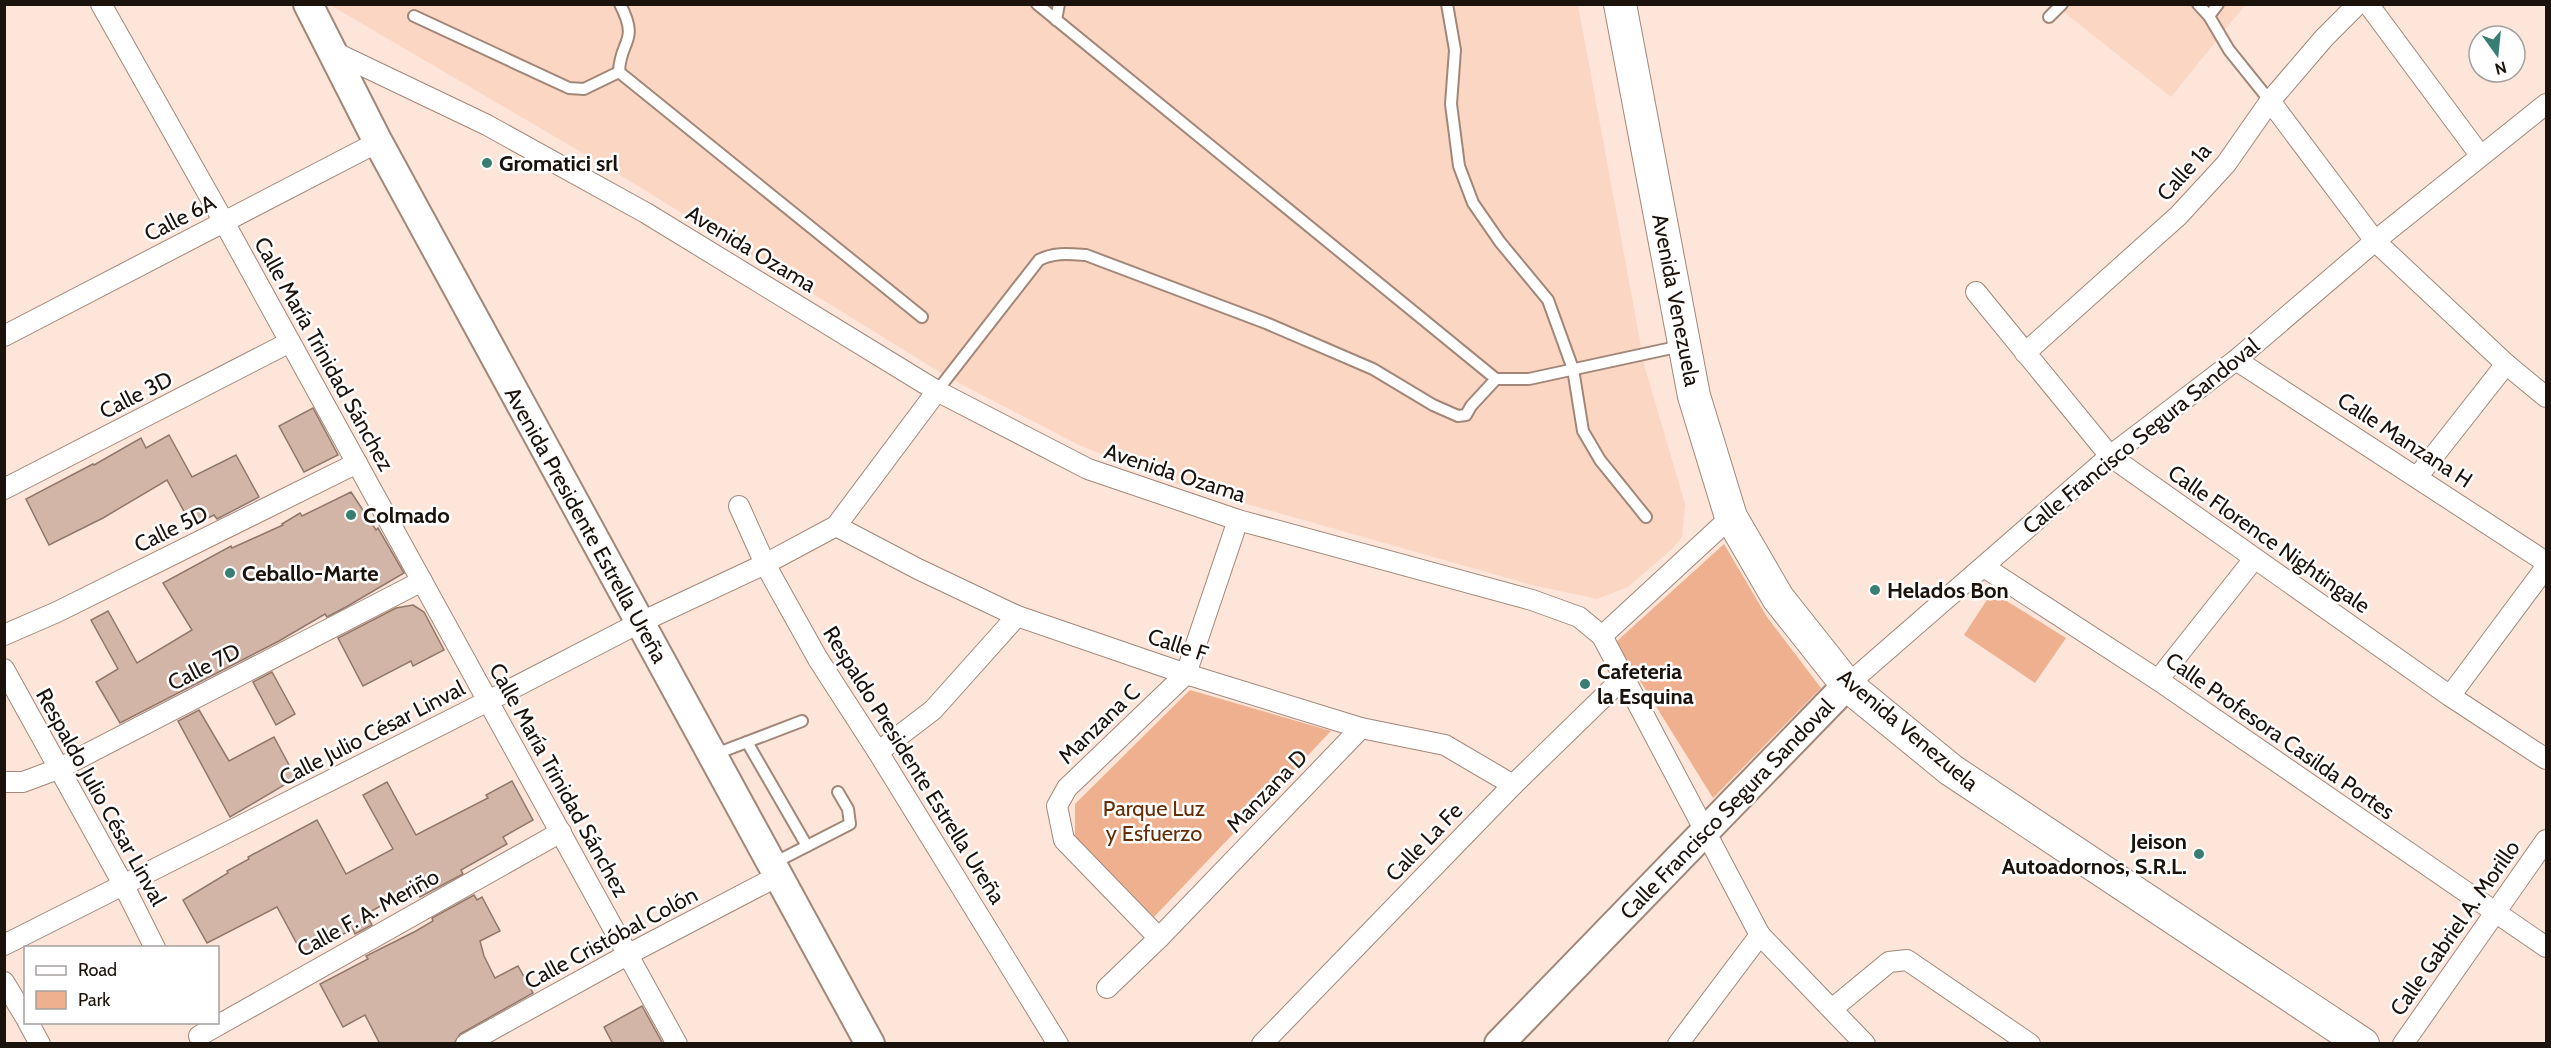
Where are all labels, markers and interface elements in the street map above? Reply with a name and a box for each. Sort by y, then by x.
north arrow [2467,24,2527,84]
text: N [2493,57,2509,79]
street label: Calle 1a [2151,137,2217,206]
place label: Gromatici srl [499,150,619,177]
marker: Gromatici srl [480,156,494,170]
street label: Calle 6A [140,188,221,247]
street label: Avenida Ozama [681,200,821,299]
street label: Avenida Venezuela [1646,211,1706,389]
street label: Calle María Trinidad Sánchez [248,232,400,476]
street label: Calle Francisco Segura Sandoval [2017,332,2265,540]
street label: Calle 3D [95,365,177,425]
street label: Avenida Presidente Estrella Ureña [499,382,674,668]
street label: Calle Manzana H [2332,386,2478,494]
street label: Avenida Ozama [1101,437,1249,509]
street label: Calle Florence Nightingale [2163,459,2375,619]
street label: Calle 5D [130,500,212,558]
place label: Colmado [363,502,450,529]
marker: Colmado [344,508,358,522]
place label: Ceballo-Marte [242,560,379,587]
marker: Ceballo-Marte [223,566,237,580]
place label: Helados Bon [1887,577,2009,604]
marker: Helados Bon [1868,583,1882,597]
street label: Respaldo Presidente Estrella Ureña [817,621,1011,909]
street label: Calle F [1144,623,1212,668]
street label: Calle 7D [163,637,245,697]
street label: Calle Profesora Casilda Portes [2160,647,2400,825]
street label: Calle María Trinidad Sánchez [483,658,635,902]
place label: Cafeteria la Esquina [1597,658,1694,710]
street label: Avenida Venezuela [1832,663,1984,797]
street label: Calle Julio César Linval [275,674,470,791]
marker: Cafeteria la Esquina [1578,677,1592,691]
street label: Manzana C [1053,679,1145,769]
street label: Respaldo Julio César Linval [30,684,172,911]
street label: Calle Francisco Segura Sandoval [1614,692,1840,925]
street label: Manzana D [1221,744,1313,838]
park label: Parque Luz y Esfuerzo [1103,795,1205,847]
street label: Calle La Fe [1380,797,1468,887]
place label: Jeison Autoadornos, S.R.L. [2002,828,2187,880]
street label: Calle Gabriel A. Morillo [2384,835,2526,1021]
marker: Jeison Autoadornos, S.R.L. [2192,847,2206,861]
street label: Calle F. A. Meriño [292,863,444,963]
street label: Calle Cristóbal Colón [520,881,702,995]
legend [24,946,219,1024]
text: Road [78,959,117,981]
text: Park [78,989,111,1011]

